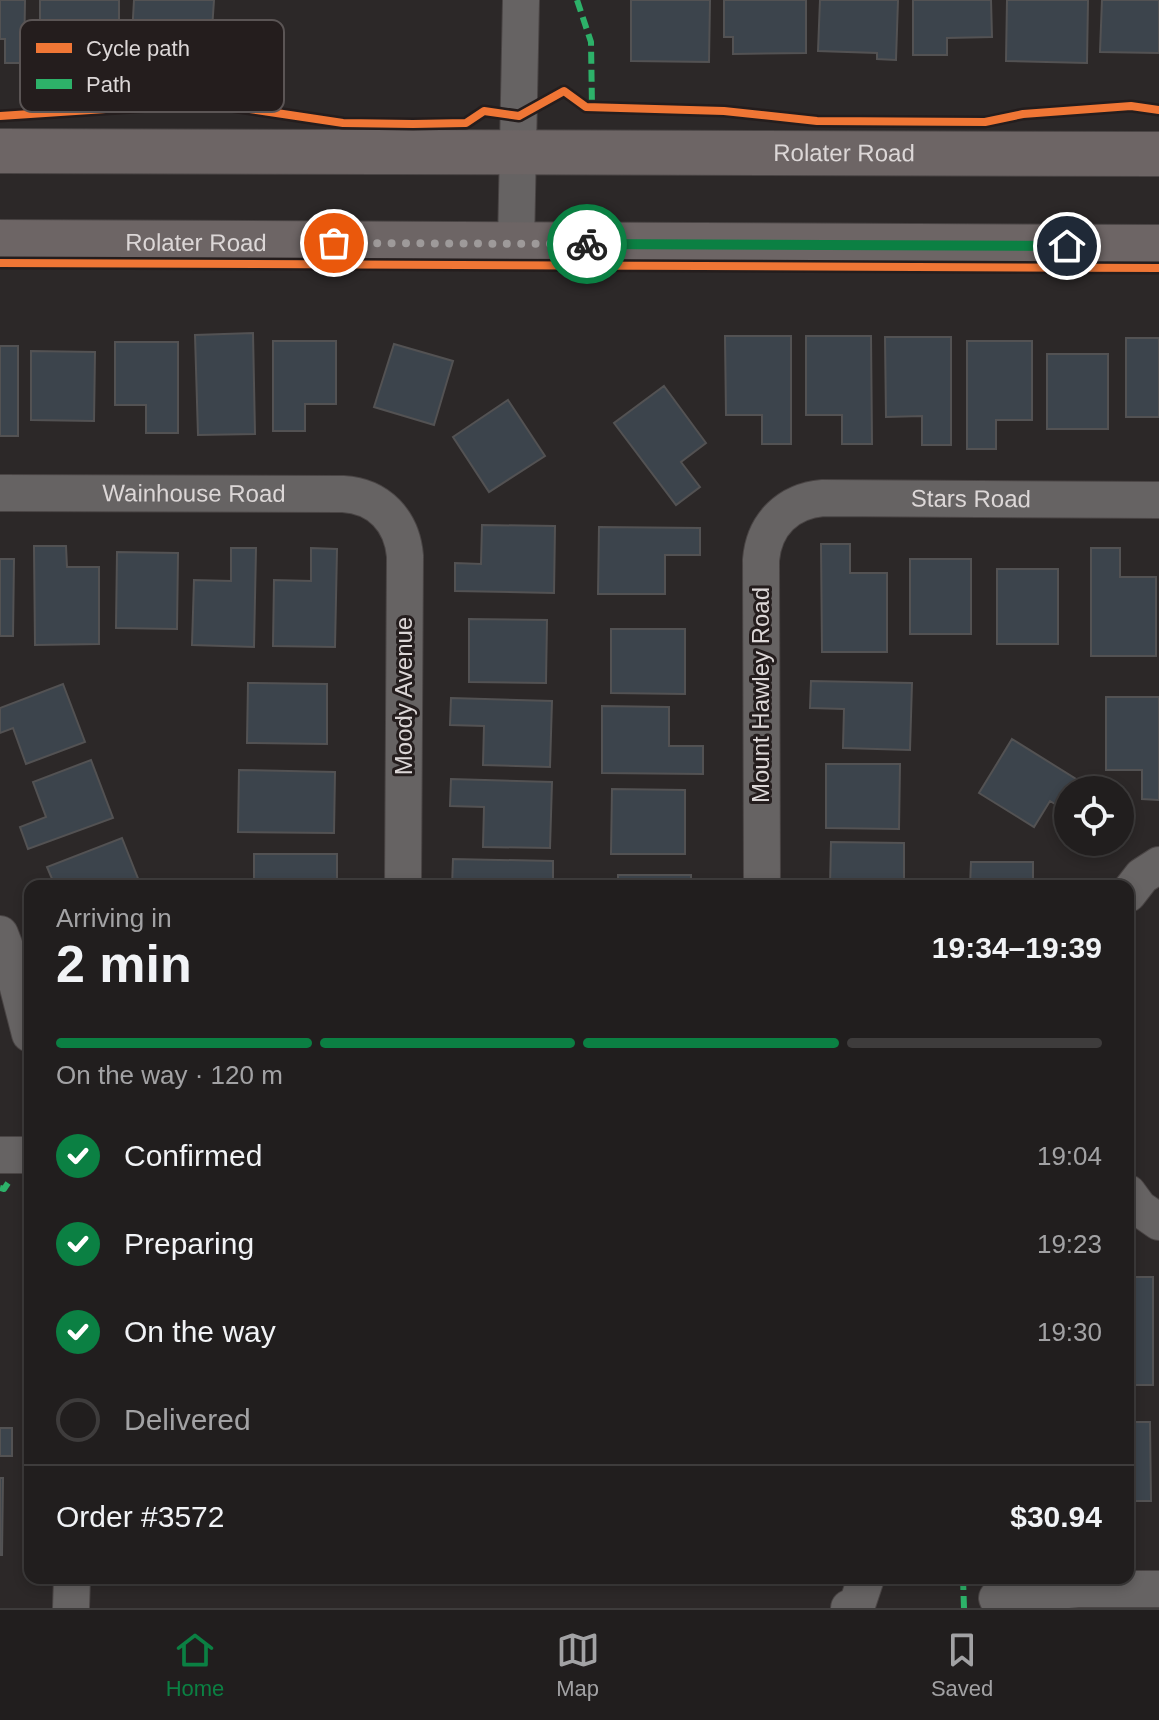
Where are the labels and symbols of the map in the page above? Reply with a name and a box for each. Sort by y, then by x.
legend [20,20,284,112]
text: Cycle path [86,36,190,61]
text: Path [86,72,131,97]
street label: Rolater Road [773,139,915,166]
courier [547,204,627,284]
pin [300,209,368,277]
pin [1033,212,1101,280]
street label: Rolater Road [125,229,267,256]
street label: Wainhouse Road [102,479,286,507]
street label: Stars Road [911,485,1031,512]
street label: Mount Hawley Road [747,587,774,803]
street label: Moody Avenue [390,617,417,775]

